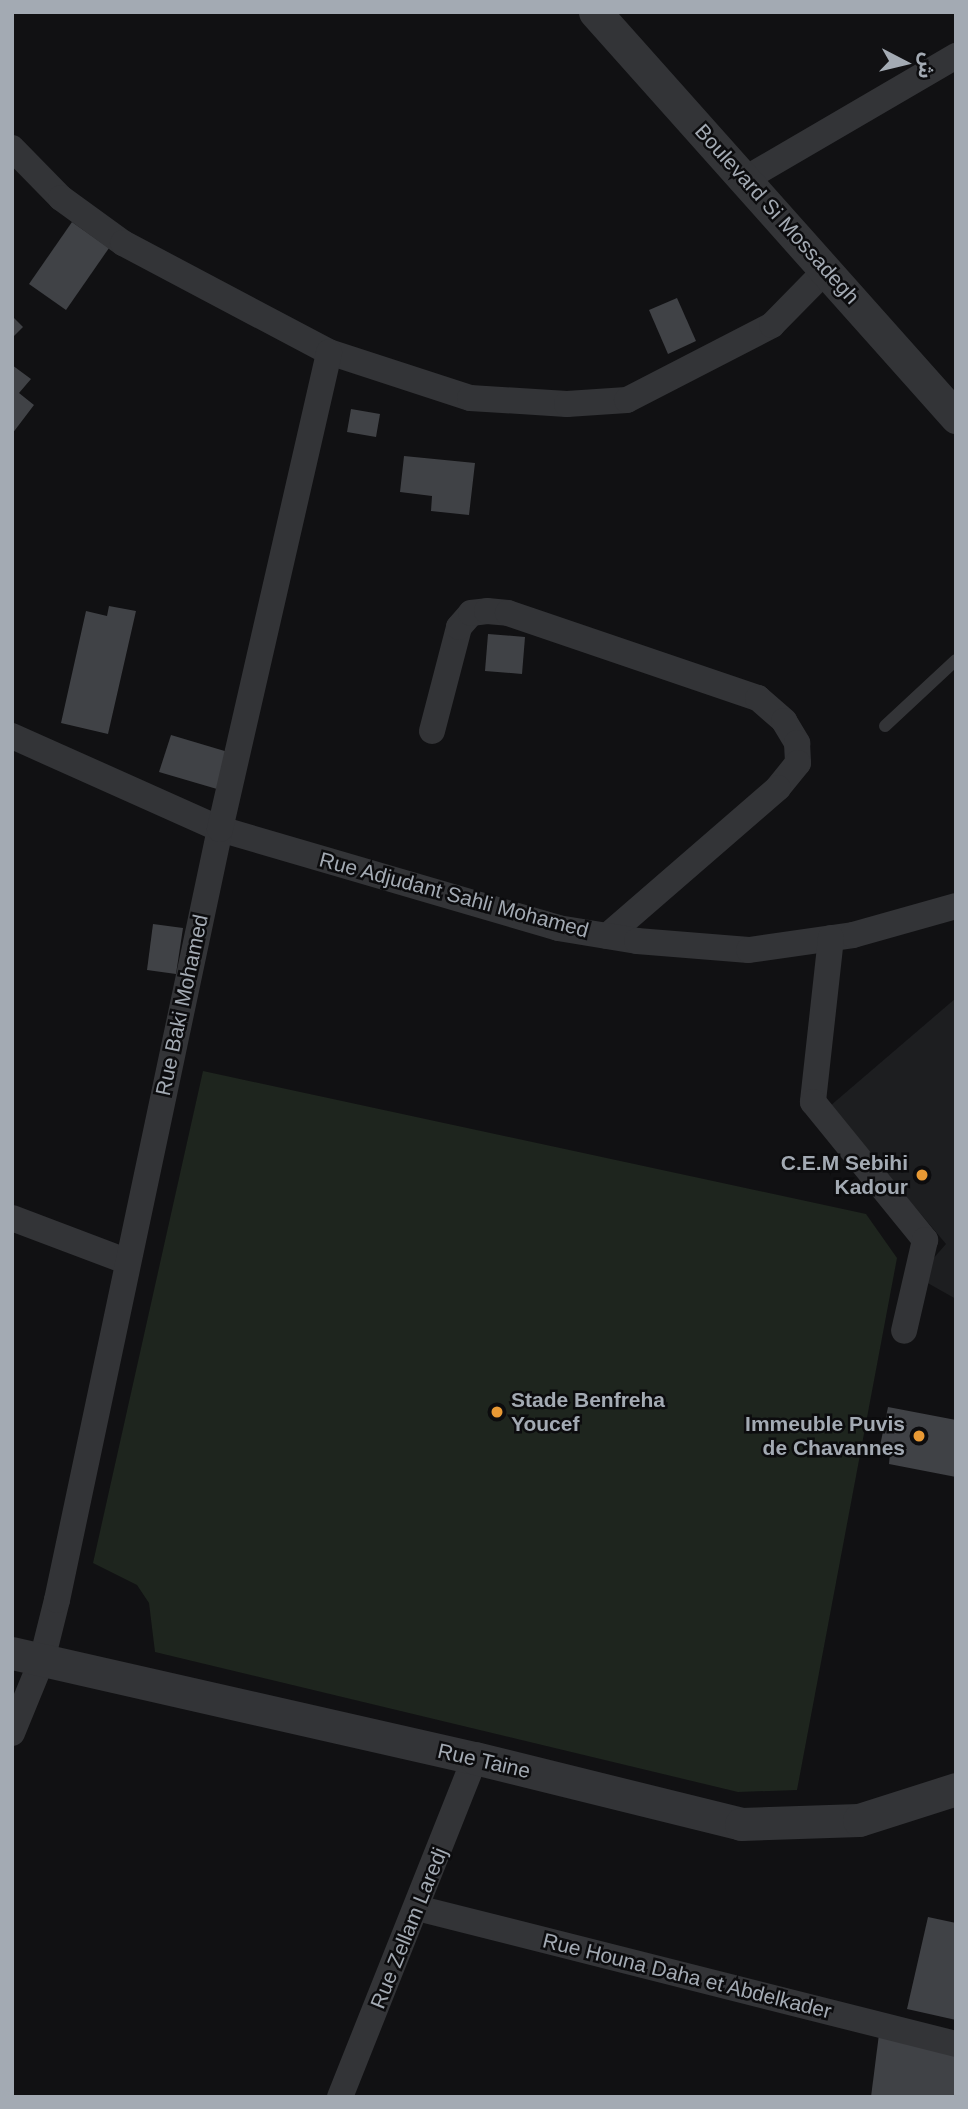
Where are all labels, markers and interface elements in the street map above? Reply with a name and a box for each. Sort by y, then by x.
north arrow [870,28,940,98]
text: ش [914,51,938,80]
street label: Boulevard Si Mossadegh [690,119,864,309]
street label: Rue Adjudant Sahli Mohamed [316,847,592,943]
street label: Rue Baki Mohamed [151,912,213,1098]
place label: C.E.M Sebihi Kadour [781,1150,908,1200]
marker: C.E.M Sebihi Kadour [914,1167,930,1183]
place label: Stade Benfreha Youcef [511,1387,665,1437]
marker: Stade Benfreha Youcef [489,1404,505,1420]
place label: Immeuble Puvis de Chavannes [745,1411,905,1461]
marker: Immeuble Puvis de Chavannes [911,1428,927,1444]
street label: Rue Taine [435,1738,533,1784]
street label: Rue Zellam Laredj [365,1844,453,2012]
street label: Rue Houna Daha et Abdelkader [540,1928,834,2024]

